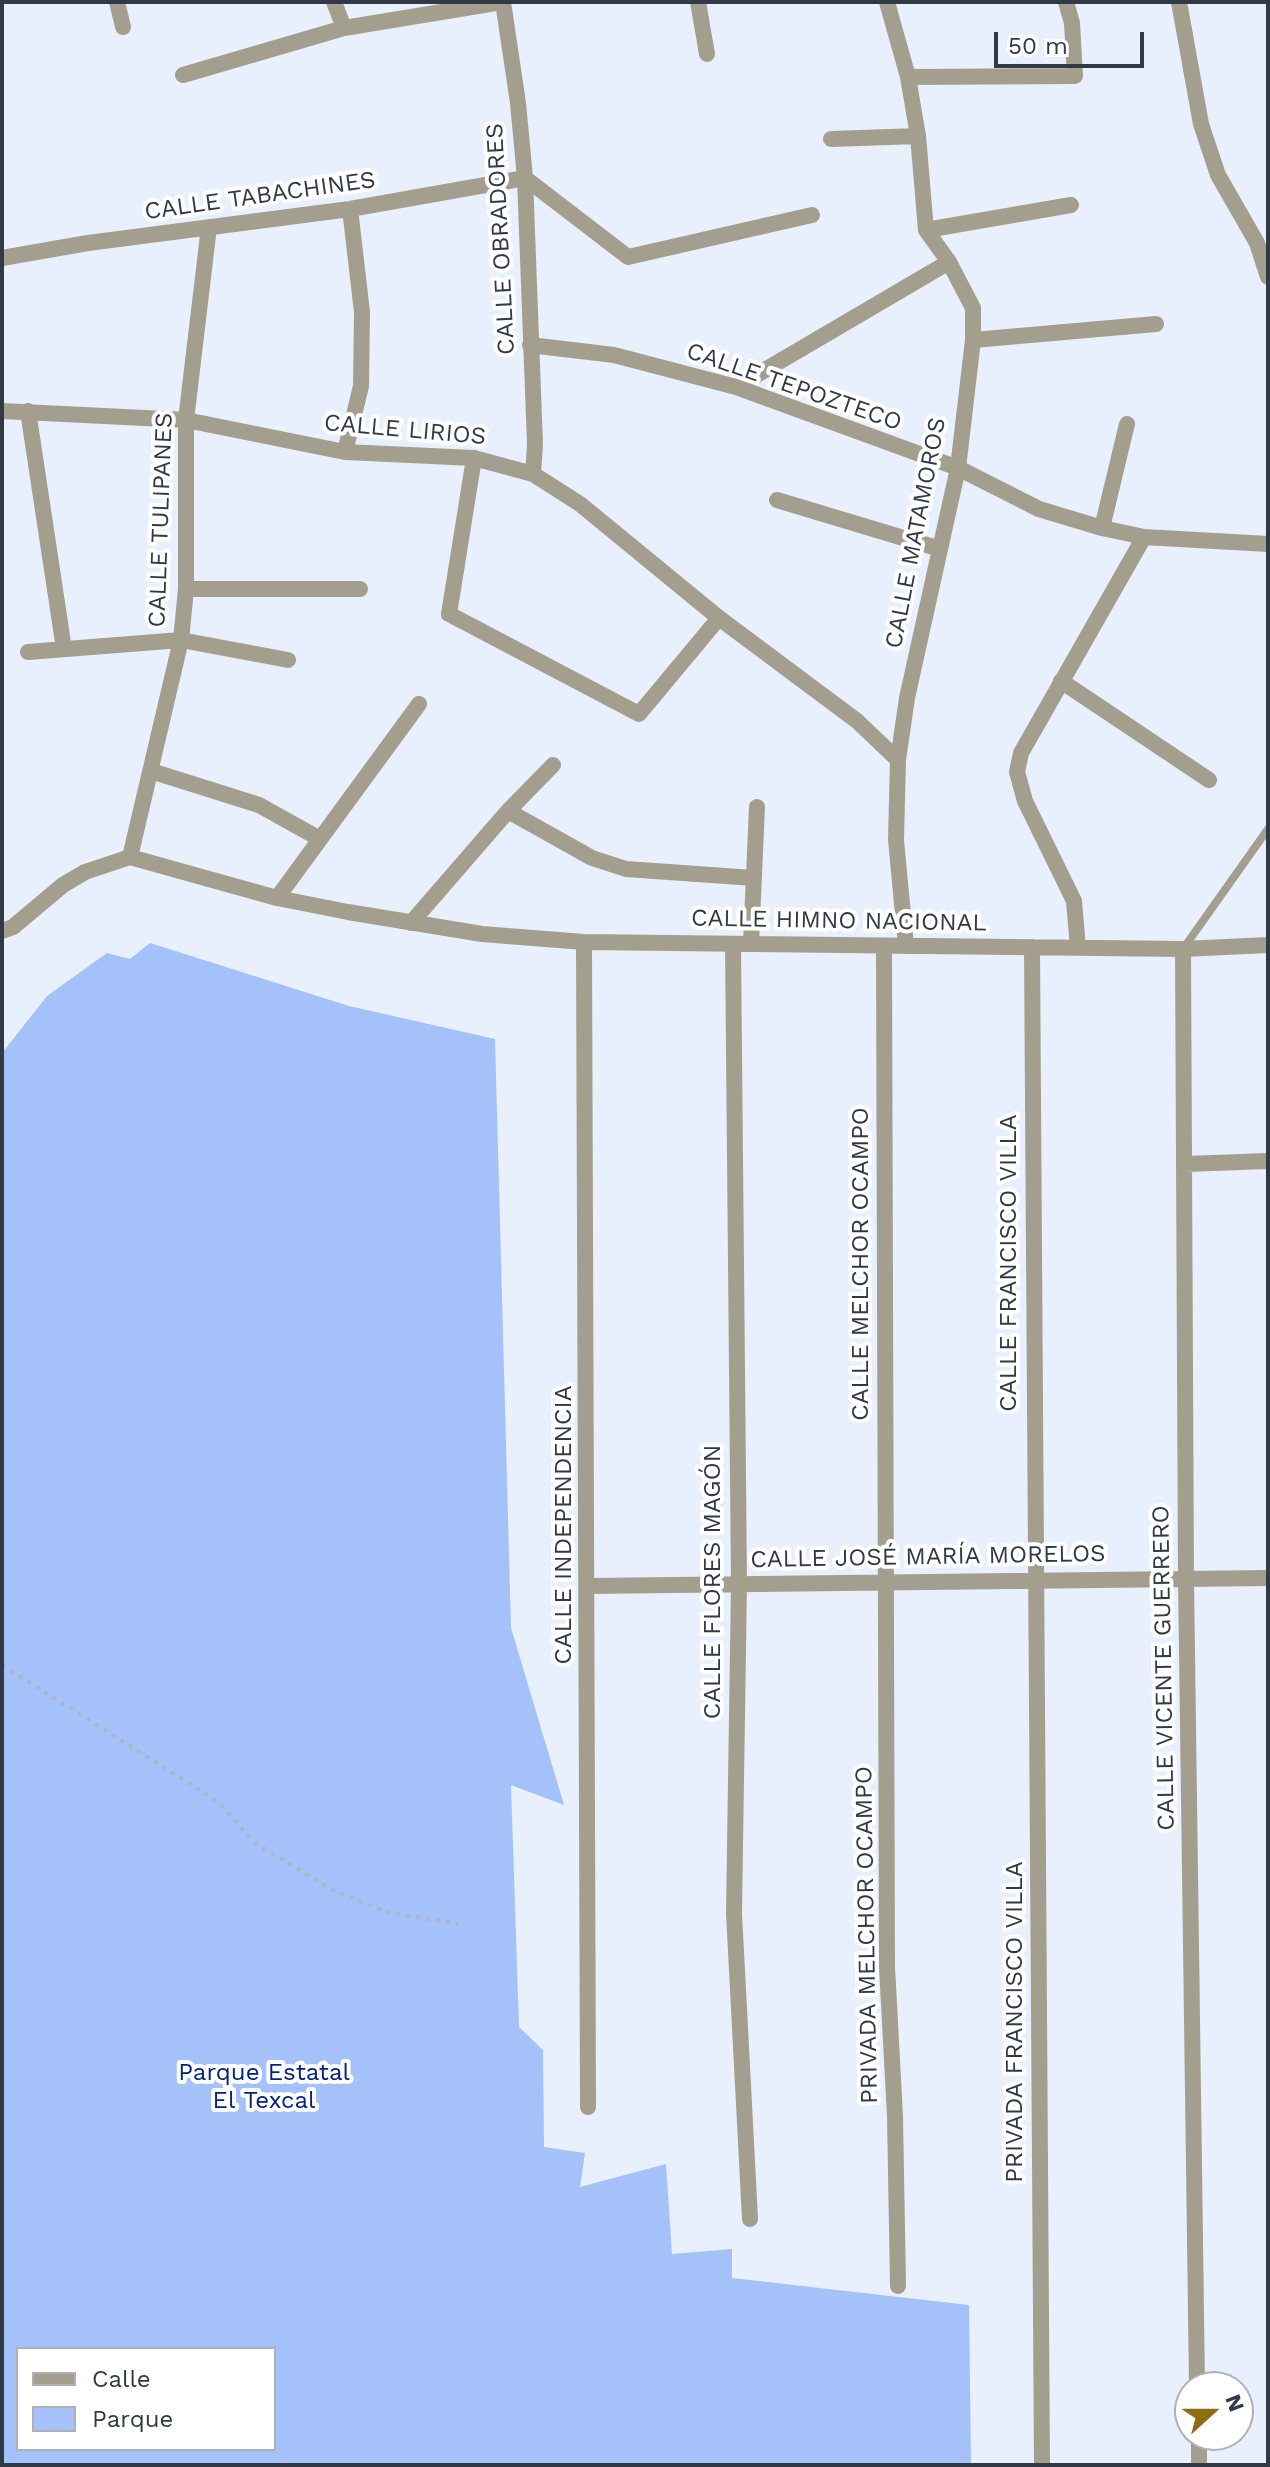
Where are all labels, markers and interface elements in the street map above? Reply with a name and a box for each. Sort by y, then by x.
scale bar [998,16,1148,66]
text: 50 m [1008,32,1068,60]
street label: CALLE OBRADORES [481,122,521,356]
street label: CALLE TABACHINES [143,166,377,226]
street label: CALLE TEPOZTECO [683,337,905,437]
street label: CALLE LIRIOS [323,409,487,451]
street label: CALLE TULIPANES [143,412,179,628]
street label: CALLE MATAMOROS [879,415,953,651]
street label: CALLE HIMNO NACIONAL [691,904,987,938]
street label: CALLE MELCHOR OCAMPO [847,1107,875,1421]
street label: CALLE FRANCISCO VILLA [995,1114,1023,1412]
street label: CALLE INDEPENDENCIA [550,1385,578,1665]
street label: CALLE FLORES MAGÓN [699,1445,727,1719]
street label: CALLE VICENTE GUERRERO [1147,1505,1181,1831]
street label: CALLE JOSÉ MARÍA MORELOS [750,1540,1106,1574]
street label: PRIVADA MELCHOR OCAMPO [850,1766,884,2104]
street label: PRIVADA FRANCISCO VILLA [1001,1861,1029,2183]
park label: Parque Estatal El Texcal [178,2059,350,2115]
legend [16,2347,276,2451]
text: Calle [92,2365,151,2393]
north arrow [1174,2371,1254,2451]
text: N [1220,2391,1250,2415]
text: Parque [92,2405,173,2433]

